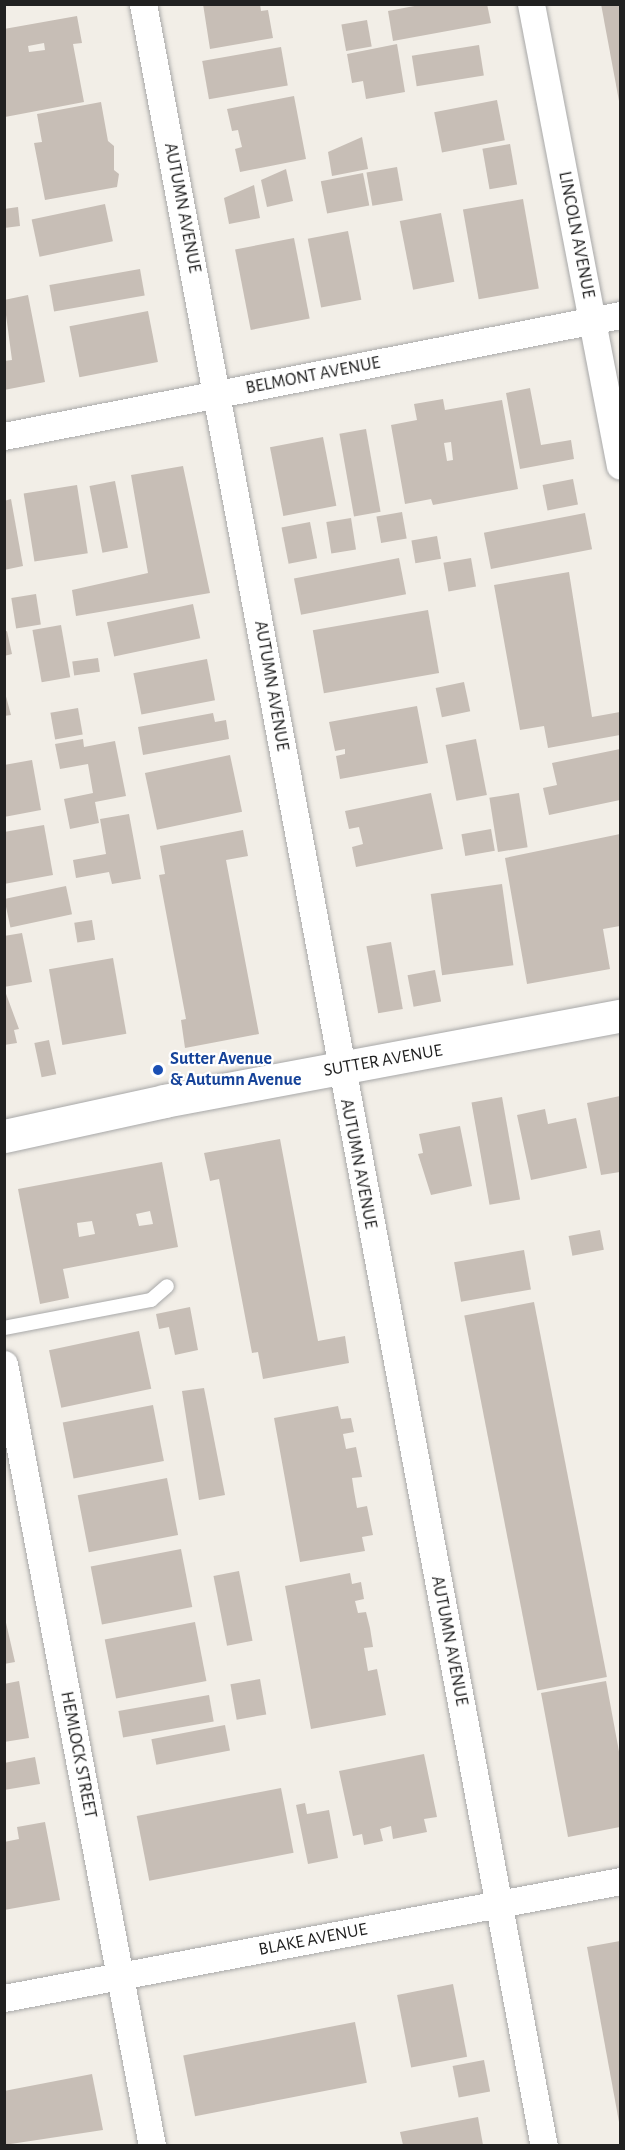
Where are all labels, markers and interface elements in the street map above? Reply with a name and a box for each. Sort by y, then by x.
street label: AUTUMN AVENUE [159,141,205,275]
street label: LINCOLN AVENUE [553,170,599,300]
street label: BELMONT AVENUE [244,352,382,400]
street label: AUTUMN AVENUE [249,619,293,753]
street label: SUTTER AVENUE [322,1040,444,1082]
place label: Sutter Avenue & Autumn Avenue [170,1049,301,1092]
marker: Sutter Avenue & Autumn Avenue [151,1063,165,1077]
street label: AUTUMN AVENUE [335,1097,381,1231]
street label: AUTUMN AVENUE [426,1574,472,1708]
street label: HEMLOCK STREET [55,1690,101,1820]
street label: BLAKE AVENUE [257,1919,369,1961]

